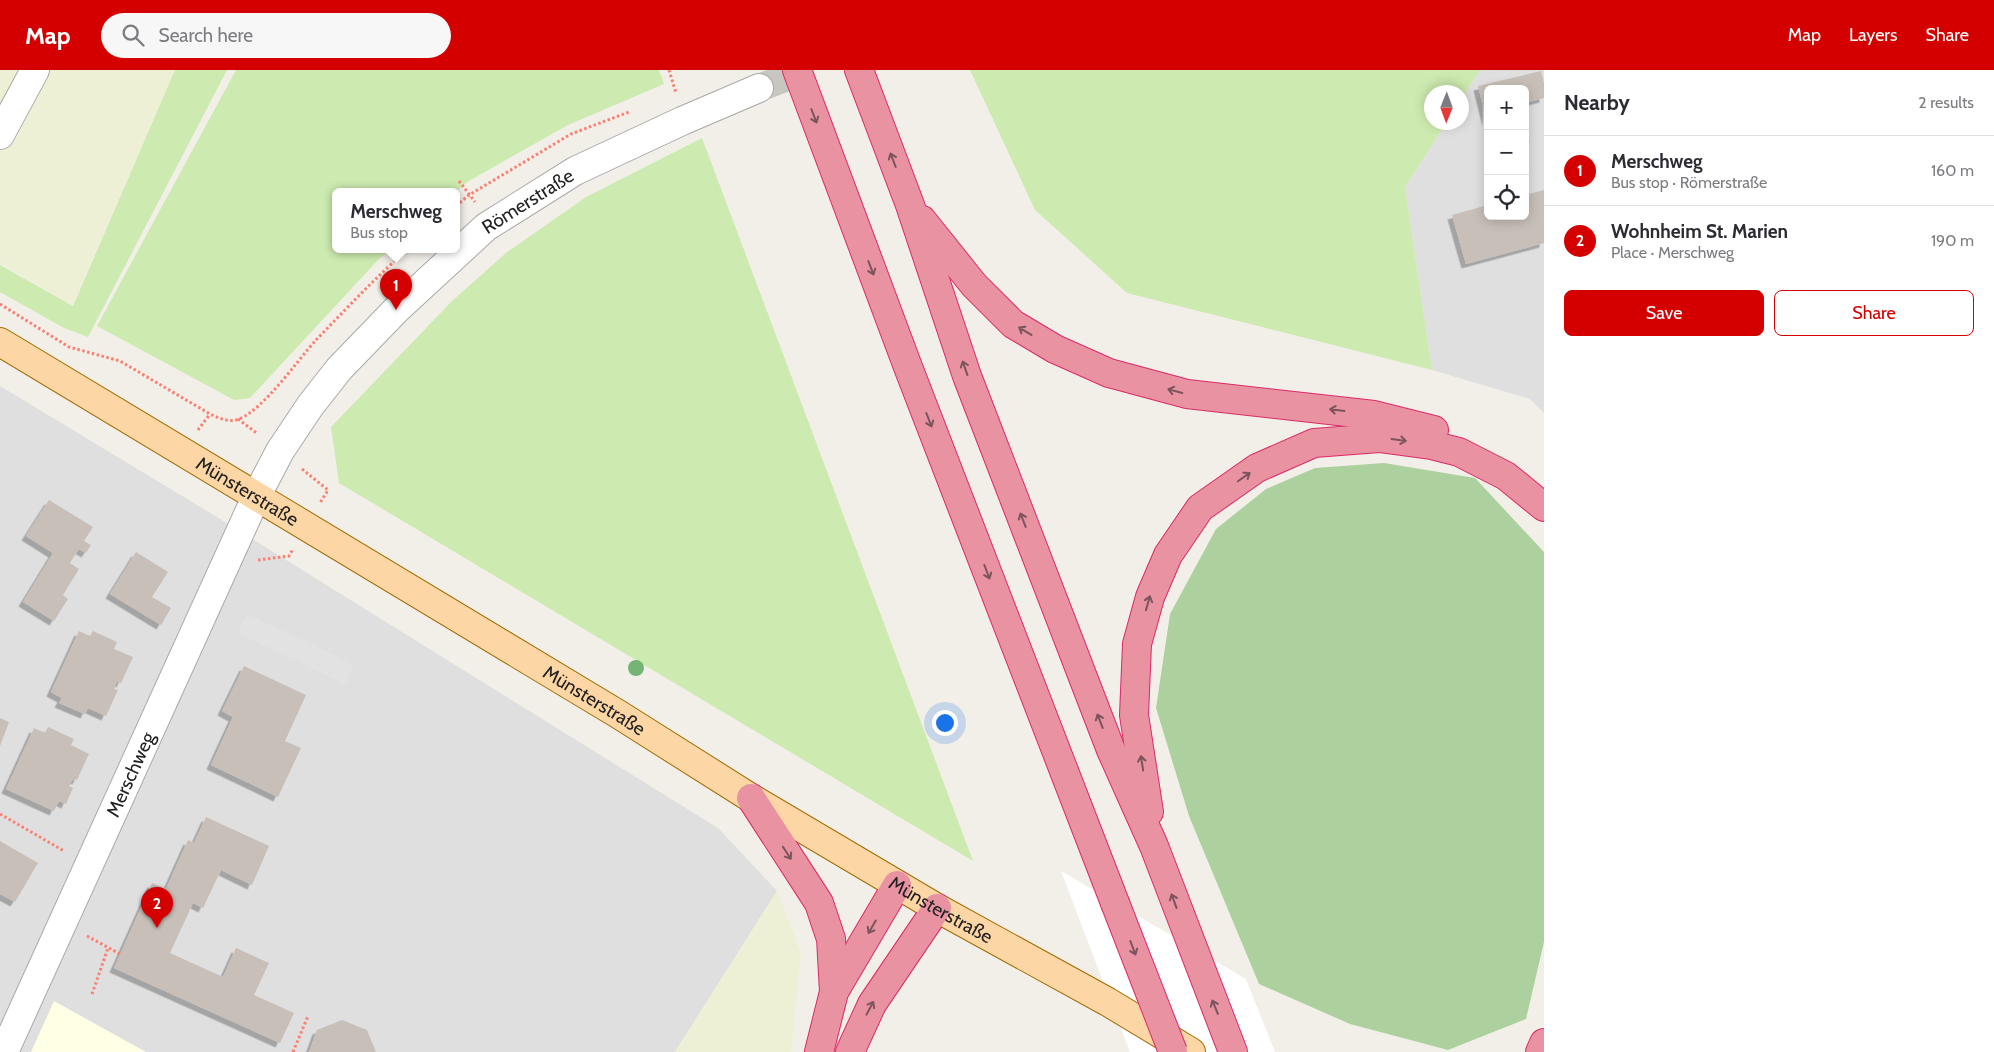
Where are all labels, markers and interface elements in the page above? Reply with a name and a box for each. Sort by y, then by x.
search box [101,13,451,58]
text: Map [25,21,71,50]
icon: search [119,21,147,49]
text: Search here [159,24,253,47]
text: Map [1788,24,1821,46]
text: Layers [1849,24,1898,46]
text: Share [1926,24,1969,46]
north arrow [1424,85,1469,130]
map controls [1484,85,1529,220]
button: + [1484,85,1529,130]
text: Nearby [1564,90,1630,115]
text: 2 results [1918,93,1974,112]
one-way arrow [810,107,819,123]
button: − [1484,130,1529,175]
text: Merschweg [1611,150,1703,173]
one-way arrow [888,152,897,168]
text: 1 [1577,161,1583,180]
text: 160 m [1931,161,1974,180]
street label: Römerstraße [478,164,578,239]
text: Bus stop · Römerstraße [1611,173,1767,192]
button: locate [1484,175,1529,220]
popup [332,188,460,253]
text: Merschweg [350,200,442,223]
text: Wohnheim St. Marien [1611,220,1788,243]
text: Bus stop [350,223,408,242]
text: 2 [1576,231,1584,250]
text: 190 m [1931,231,1974,250]
text: Place · Merschweg [1611,243,1734,262]
one-way arrow [867,260,876,275]
pin: 1 [380,269,412,310]
button: Save [1564,290,1764,336]
button: Share [1774,290,1974,336]
one-way arrow [1019,326,1033,336]
one-way arrow [960,361,969,377]
one-way arrow [1168,385,1184,395]
one-way arrow [1329,405,1345,415]
one-way arrow [925,412,934,427]
one-way arrow [1390,436,1406,446]
street label: Münsterstraße [192,452,303,531]
one-way arrow [1237,472,1251,482]
one-way arrow [1018,513,1027,528]
one-way arrow [983,563,992,579]
one-way arrow [1144,595,1154,611]
street label: Münsterstraße [539,661,650,741]
your location [932,710,958,736]
one-way arrow [1095,714,1104,729]
street label: Merschweg [101,728,160,820]
one-way arrow [1136,755,1146,771]
one-way arrow [782,846,792,860]
street label: Münsterstraße [885,871,997,949]
pin: 2 [141,887,173,928]
one-way arrow [1169,894,1178,909]
one-way arrow [867,919,877,933]
one-way arrow [1128,940,1138,955]
one-way arrow [1210,1000,1219,1015]
one-way arrow [866,1001,875,1016]

